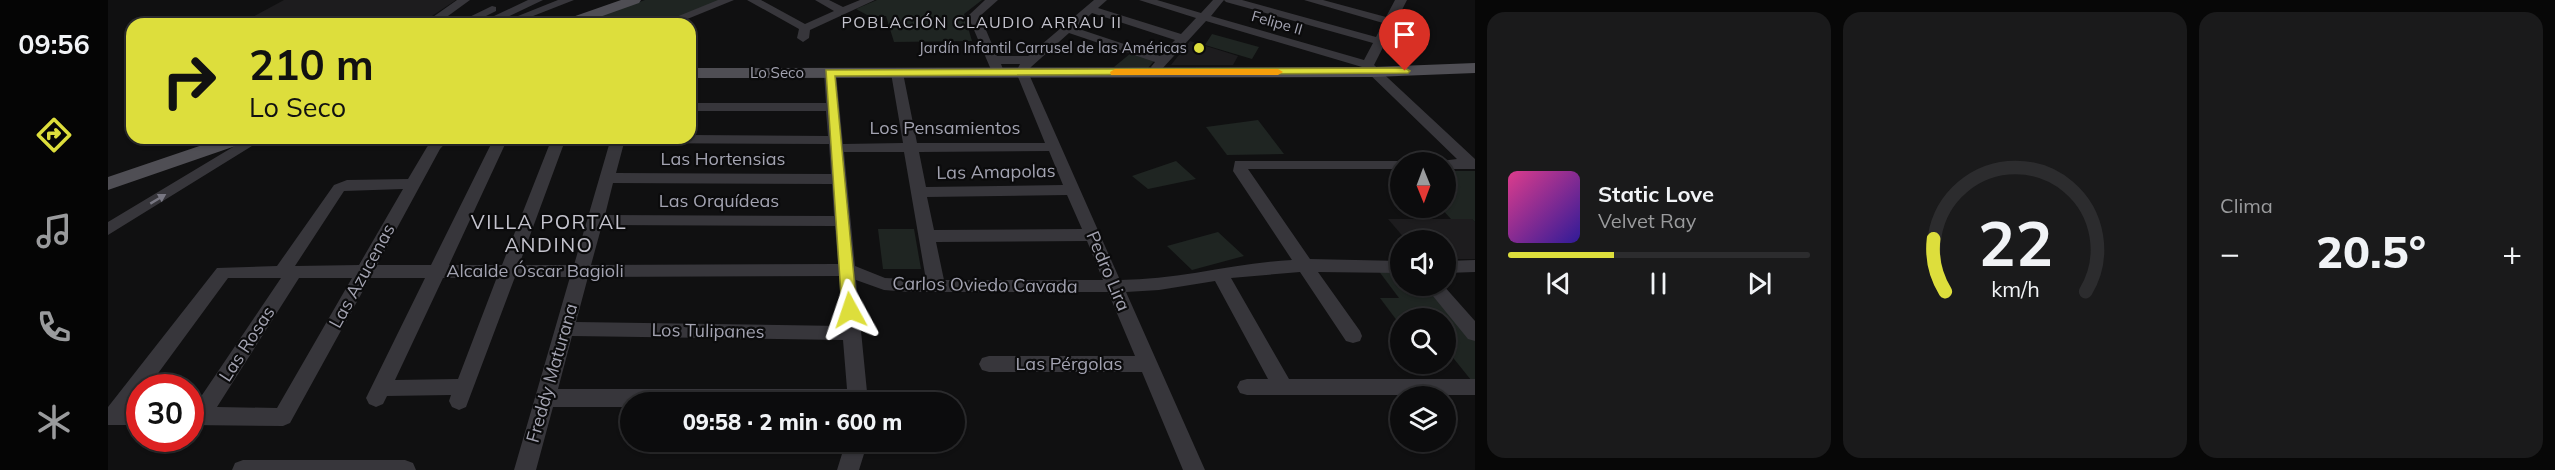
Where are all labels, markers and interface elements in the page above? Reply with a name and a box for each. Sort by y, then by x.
street label: Felipe II [1249,6,1305,39]
pin [1379,9,1430,71]
district label: POBLACIÓN CLAUDIO ARRAU II [842,12,1122,32]
icon: arrive [1388,18,1421,51]
text: 09:56 [18,27,90,61]
text: 210 m [249,38,374,91]
place label: Jardín Infantil Carrusel de las Américas [919,38,1187,57]
marker: Jardín Infantil Carrusel de las Américas [1192,41,1206,55]
icon: right [150,42,228,120]
street label: Lo Seco [750,63,804,82]
text: Lo Seco [249,90,346,124]
icon: directions [33,114,75,156]
street label: Los Pensamientos [870,116,1020,139]
street label: Las Hortensias [661,147,785,170]
north arrow [1390,152,1456,218]
map controls [1390,152,1456,452]
street label: Las Amapolas [936,159,1056,184]
text: Static Love [1598,180,1714,208]
street label: Las Orquídeas [659,189,779,212]
one-way arrow [150,193,166,204]
text: Clima [2220,193,2273,218]
text: 22 [1978,203,2052,282]
text: Velvet Ray [1598,208,1696,233]
district label: VILLA PORTAL ANDINO [471,209,627,257]
icon: music [33,210,75,252]
street label: Las Azucenas [323,219,400,332]
text: 20.5° [2316,223,2426,279]
street label: Pedro Lira [1081,227,1136,314]
button: sound [1390,230,1456,296]
text: − [2220,232,2240,273]
text: + [2502,232,2522,273]
street label: Alcalde Óscar Bagioli [446,259,624,282]
icon: previous [1542,267,1575,300]
icon: pause [1642,267,1675,300]
icon: next [1743,267,1776,300]
street label: Carlos Oviedo Cavada [892,271,1078,298]
text: km/h [1991,275,2039,302]
position arrow [818,278,882,342]
street label: Freddy Maturana [521,301,582,445]
street label: Las Rosas [214,302,280,386]
icon: phone [33,306,75,348]
button: search [1390,308,1456,374]
street label: Los Tulipanes [651,318,765,343]
street label: Las Pérgolas [1016,352,1123,375]
speed limit sign: 30 [126,374,204,452]
button: layers [1390,386,1456,452]
icon: climate [33,401,75,443]
text: 09:58 · 2 min · 600 m [683,408,902,436]

